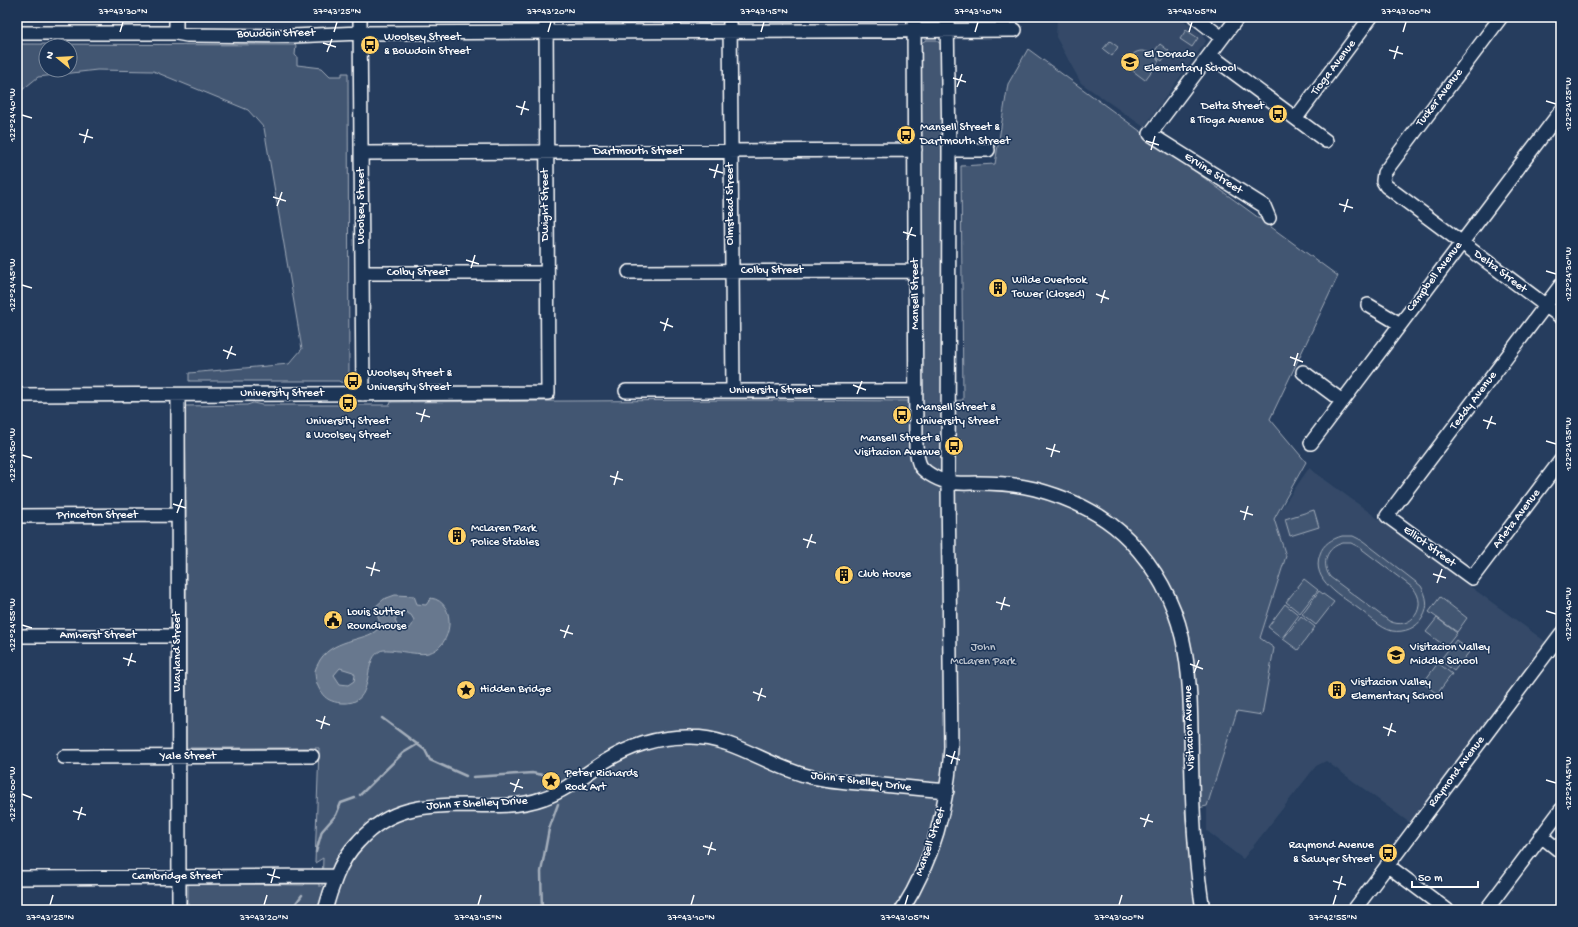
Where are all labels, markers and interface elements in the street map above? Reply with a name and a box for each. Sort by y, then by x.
text: 37°43'30"N [98,6,148,18]
text: 37°43'25"N [312,6,362,18]
text: 37°43'20"N [526,6,576,18]
text: 37°43'15"N [739,6,788,18]
text: 37°43'10"N [953,6,1002,18]
text: 37°43'05"N [1167,6,1217,18]
text: 37°43'00"N [1380,6,1431,18]
street label: Bowdoin Street [236,26,316,42]
place label: Woolsey Street & Bowdoin Street [384,31,472,59]
bus stop icon: Woolsey Street & Bowdoin Street [359,34,381,56]
street label: Tioga Avenue [1308,37,1360,99]
north arrow [38,38,78,78]
place label: El Dorado Elementary School [1144,48,1237,76]
text: N [44,50,57,61]
school or university icon: El Dorado Elementary School [1119,51,1141,73]
street label: Tucker Avenue [1413,66,1467,131]
text: 122°24'25"W [1563,77,1575,132]
text: 122°24'40"W [7,88,19,143]
place label: Delta Street & Tioga Avenue [1190,100,1265,128]
bus stop icon: Delta Street & Tioga Avenue [1267,103,1289,125]
place label: Mansell Street & Dartmouth Street [919,121,1011,149]
bus stop icon: Mansell Street & Dartmouth Street [895,124,917,146]
street label: Dartmouth Street [592,145,684,159]
street label: Ervine Street [1181,150,1246,199]
street label: Olmstead Street [724,162,738,245]
street label: Woolsey Street [355,167,369,244]
street label: Dwight Street [539,168,553,242]
street label: Campbell Avenue [1404,238,1466,315]
text: 122°24'30"W [1563,246,1575,302]
street label: Delta Street [1470,247,1530,297]
street label: Mansell Street [909,257,923,330]
text: 122°24'45"W [7,258,19,313]
street label: Colby Street [741,264,804,278]
street label: Colby Street [387,266,450,280]
place label: Wilde Overlook Tower (Closed) [1011,274,1089,302]
building icon: Wilde Overlook Tower (Closed) [987,277,1009,299]
place label: Woolsey Street & University Street [367,367,453,395]
street label: Teddy Avenue [1447,368,1501,434]
bus stop icon: Woolsey Street & University Street [342,370,364,392]
street label: University Street [729,384,814,398]
street label: University Street [240,387,325,401]
bus stop icon: University Street & Woolsey Street [337,392,359,414]
place label: Mansell Street & University Street [916,401,1001,429]
bus stop icon: Mansell Street & University Street [891,404,913,426]
place label: University Street & Woolsey Street [305,415,392,443]
text: 122°24'35"W [1563,417,1575,472]
text: 122°24'50"W [7,427,19,483]
place label: Mansell Street & Visitacion Avenue [854,432,941,460]
bus stop icon: Mansell Street & Visitacion Avenue [943,435,965,457]
street label: Arleta Avenue [1490,486,1544,551]
street label: Princeton Street [55,509,139,523]
place label: McLaren Park Police Stables [470,522,540,550]
street label: Elliot Street [1400,523,1459,571]
building icon: McLaren Park Police Stables [446,525,468,547]
building icon: Club House [833,564,855,586]
place label: Club House [858,568,912,582]
text: 122°24'40"W [1563,587,1575,642]
text: 122°24'55"W [7,598,19,653]
place label: Louis Sutter Roundhouse [347,606,408,634]
public building icon: Louis Sutter Roundhouse [322,609,344,631]
street label: Wayland Street [171,611,185,692]
street label: Amherst Street [60,629,137,643]
park label: John McLaren Park [950,641,1017,669]
place label: Visitacion Valley Middle School [1409,641,1490,669]
school or university icon: Visitacion Valley Middle School [1385,644,1407,666]
place label: Visitacion Valley Elementary School [1350,676,1444,704]
place icon: Hidden Bridge [455,679,477,701]
building icon: Visitacion Valley Elementary School [1326,679,1348,701]
place label: Hidden Bridge [480,683,552,697]
street label: Visitacion Avenue [1181,684,1199,772]
street label: Raymond Avenue [1426,733,1489,810]
street label: Yale Street [159,750,217,764]
text: 122°24'45"W [1563,756,1575,811]
text: 122°25'00"W [7,766,19,823]
place label: Peter Richards Rock Art [564,767,638,795]
street label: John F Shelley Drive [810,769,913,795]
place icon: Peter Richards Rock Art [540,770,562,792]
street label: John F Shelley Drive [426,794,529,814]
street label: Mansell Street [913,805,950,878]
place label: Raymond Avenue & Sawyer Street [1289,839,1375,867]
bus stop icon: Raymond Avenue & Sawyer Street [1377,842,1399,864]
scale bar [1412,863,1478,889]
street label: Cambridge Street [132,870,223,884]
text: 50 m [1418,872,1443,886]
text: 37°43'25"N [25,912,75,924]
text: 37°43'20"N [239,912,289,924]
text: 37°43'15"N [453,912,502,924]
text: 37°43'10"N [666,912,715,924]
text: 37°43'05"N [880,912,930,924]
text: 37°43'00"N [1093,912,1144,924]
text: 37°42'55"N [1308,912,1358,924]

